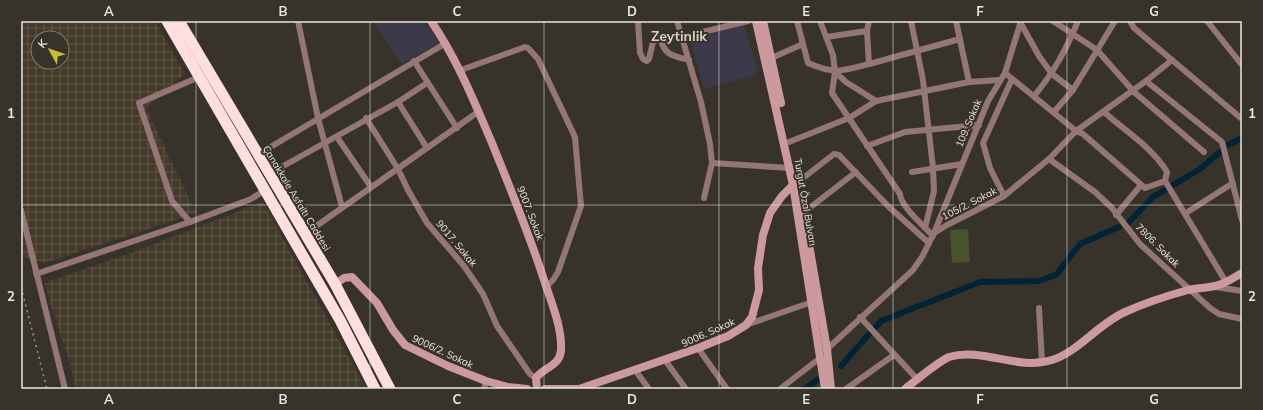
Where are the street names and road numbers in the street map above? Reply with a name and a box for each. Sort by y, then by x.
street label: 109. Sokak [952,96,985,149]
street label: Çanakkale Asfaltı Caddesi [260,143,333,254]
street label: Turgut Özal Bulvarı [791,157,820,247]
street label: 9007. Sokak [514,184,547,243]
street label: 105/2. Sokak [940,184,1000,223]
street label: 9017. Sokak [433,217,480,270]
street label: 7806. Sokak [1133,221,1183,271]
street label: 9006. Sokak [679,315,738,350]
street label: 9006/2. Sokak [410,332,476,372]

